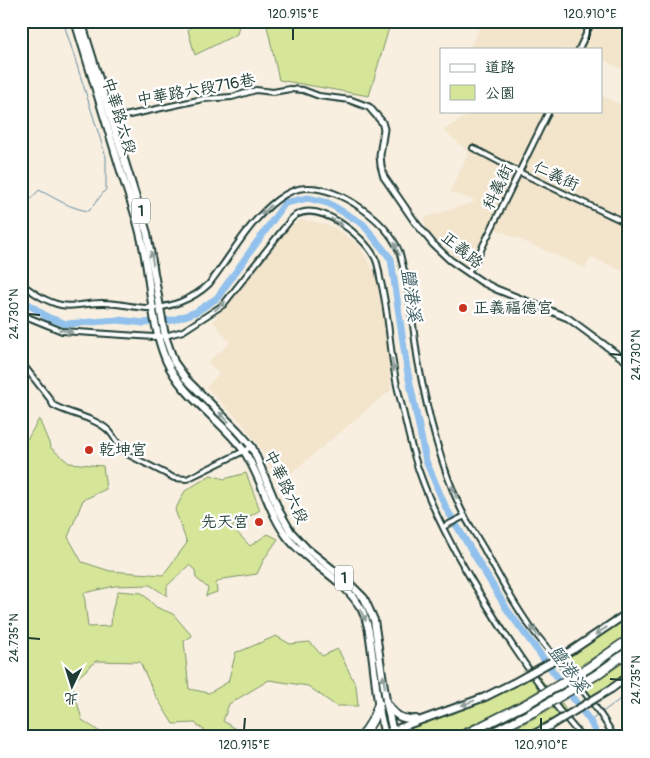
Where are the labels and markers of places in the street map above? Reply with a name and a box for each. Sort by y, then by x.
place label: 正義福德宮 [473,298,553,318]
marker: 正義福德宮 [457,302,469,314]
place label: 乾坤宮 [99,440,147,460]
marker: 乾坤宮 [83,444,95,456]
place label: 先天宮 [201,512,249,532]
marker: 先天宮 [253,516,265,528]

